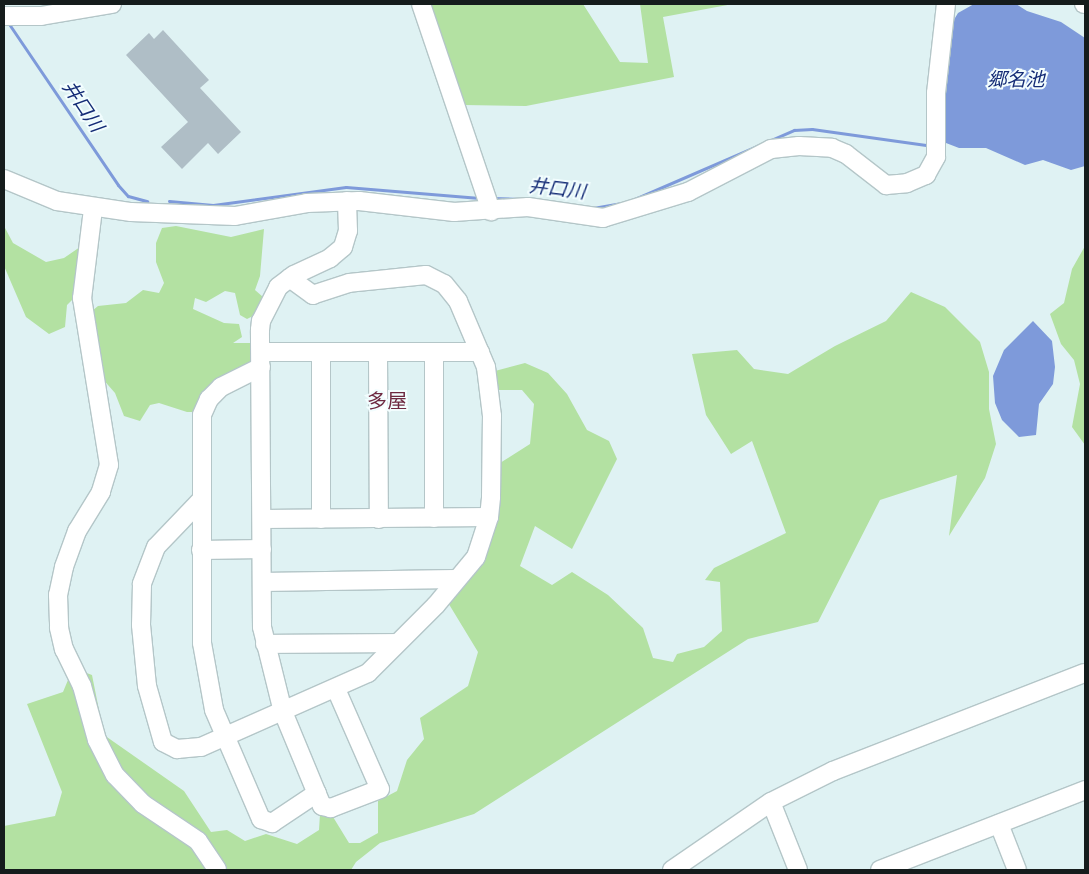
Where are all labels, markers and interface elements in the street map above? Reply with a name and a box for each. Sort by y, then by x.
water label: 郷名池 [988,70,1044,92]
water label: 井口川 [57,77,107,137]
water label: 井口川 [527,175,587,205]
district label: 多屋 [367,389,407,413]

